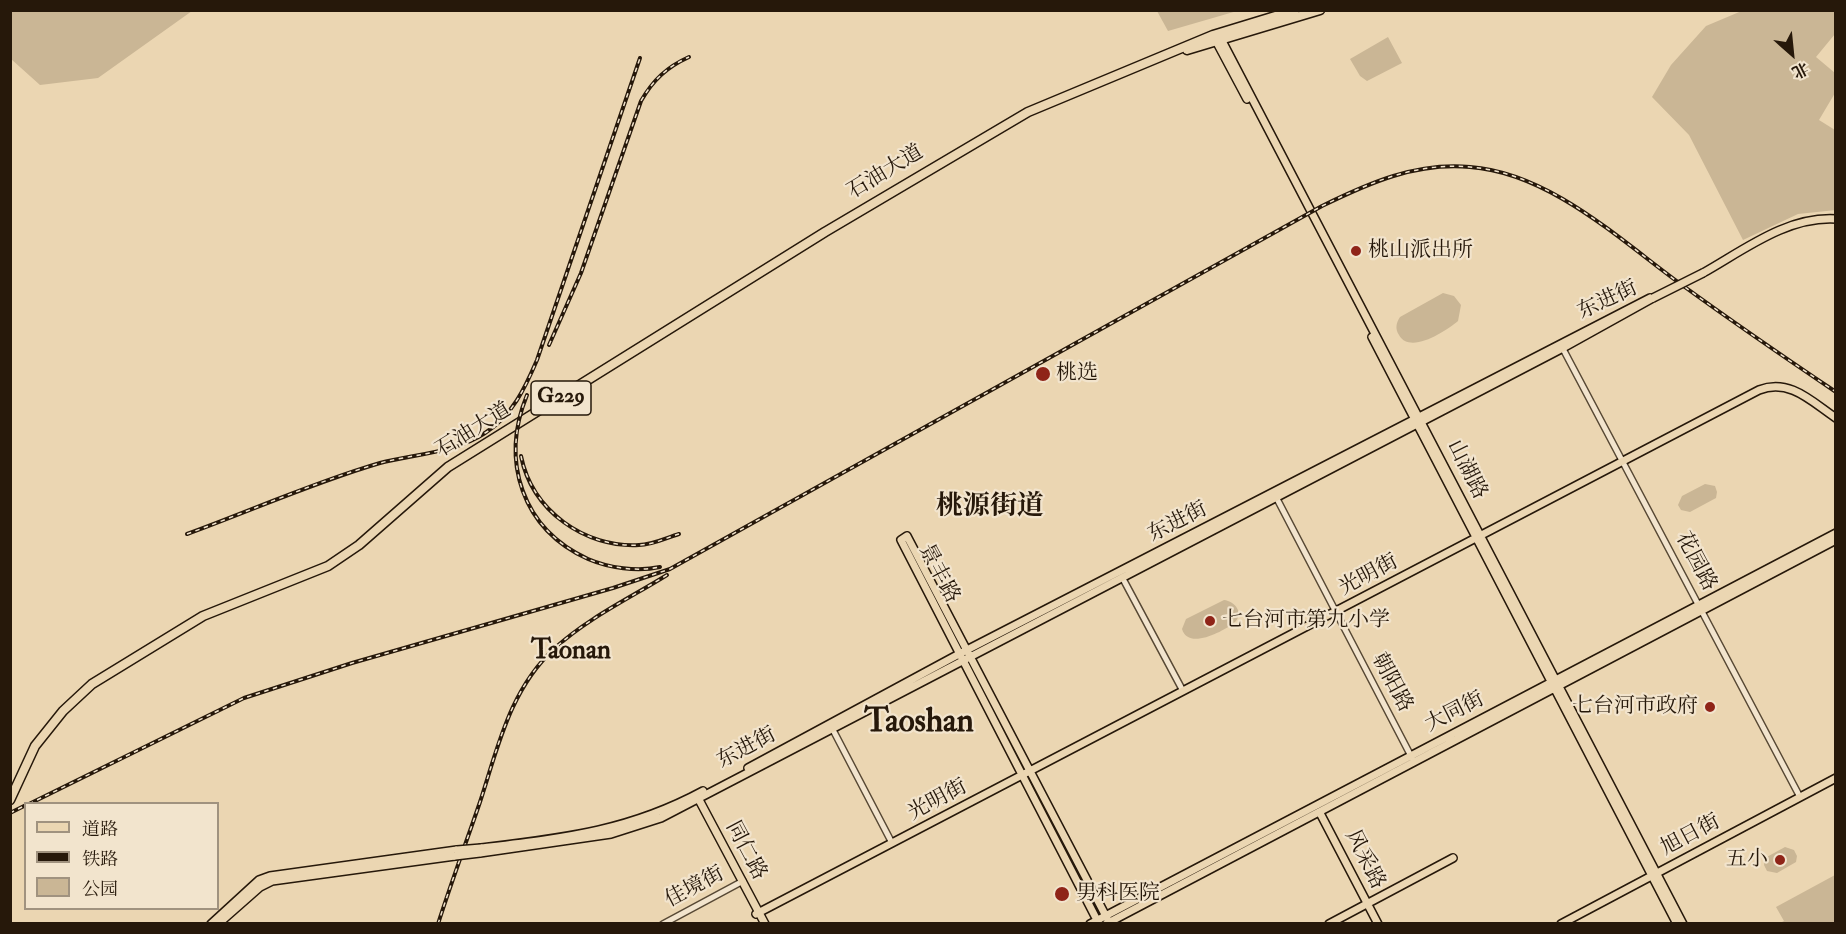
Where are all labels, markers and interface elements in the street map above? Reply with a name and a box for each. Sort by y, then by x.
north arrow [1762,24,1822,84]
text: 北 [1789,57,1812,83]
street label: 石油大道 [844,141,928,205]
place label: 桃山派出所 [1368,238,1473,264]
marker: 桃山派出所 [1349,244,1363,258]
street label: 东进街 [1574,276,1642,326]
place label: 桃选 [1056,361,1098,387]
marker: 桃选 [1034,365,1052,383]
road number: G229 [531,381,591,415]
street label: 石油大道 [432,398,516,464]
street label: 山湖路 [1440,436,1492,504]
district label: 桃源街道 [936,492,1044,524]
street label: 东进街 [1144,497,1212,549]
street label: 花园路 [1669,528,1721,596]
street label: 景丰路 [912,540,964,608]
street label: 光明街 [1335,550,1403,602]
place label: 七台河市第九小学 [1222,608,1390,634]
marker: 七台河市第九小学 [1203,614,1217,628]
district label: Taonan [531,636,611,668]
street label: 朝阳路 [1365,649,1417,717]
street label: 大同街 [1421,687,1489,739]
place label: 七台河市政府 [1572,694,1698,720]
marker: 七台河市政府 [1703,700,1717,714]
district label: Taoshan [864,704,974,744]
street label: 东进街 [713,723,781,775]
street label: 光明街 [904,775,972,827]
legend [24,802,219,910]
street label: 旭日街 [1657,810,1725,862]
street label: 同仁路 [719,817,771,885]
text: 道路 [82,818,118,841]
street label: 风采路 [1338,826,1390,894]
place label: 五小 [1726,847,1768,873]
text: 铁路 [82,848,118,871]
marker: 五小 [1773,853,1787,867]
street label: 佳境街 [661,862,729,914]
text: 公园 [82,878,118,901]
place label: 男科医院 [1076,881,1160,907]
marker: 男科医院 [1053,885,1071,903]

